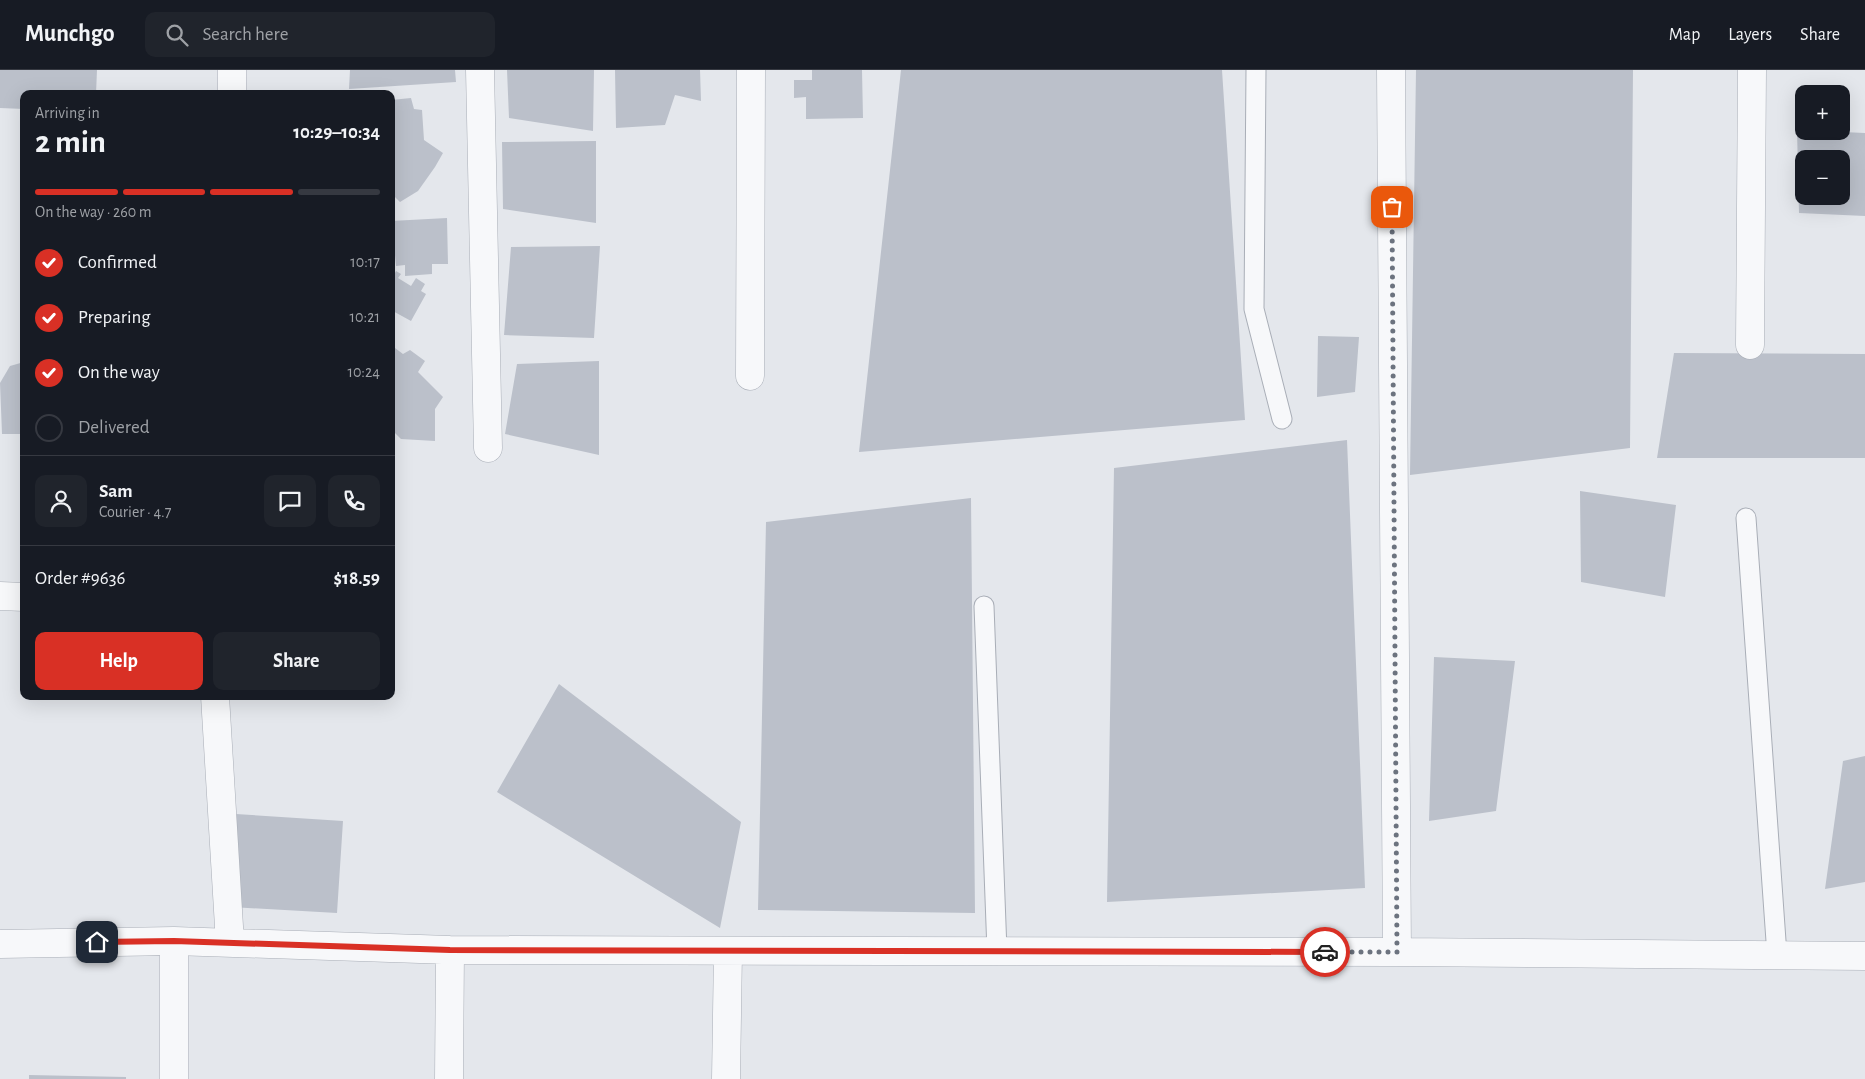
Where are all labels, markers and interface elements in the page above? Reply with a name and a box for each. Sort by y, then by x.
search box [145,12,495,57]
icon: search [163,21,191,49]
text: Munchgo [25,22,115,46]
text: Search here [203,25,288,44]
text: Map [1669,26,1700,44]
text: Layers [1728,26,1772,44]
text: Share [1800,26,1840,44]
map controls [1795,85,1850,205]
button: + [1795,85,1850,140]
text: Arriving in [35,105,100,121]
text: 10:29–10:34 [293,123,380,142]
text: 2 min [35,126,106,158]
button: − [1795,150,1850,205]
pin [1371,186,1413,228]
icon: bag [1378,193,1406,221]
text: On the way · 260 m [35,204,152,220]
icon: check [35,249,63,277]
text: Confirmed [78,253,157,272]
text: 10:17 [350,254,380,270]
icon: check [35,304,63,332]
text: Preparing [78,308,151,327]
text: 10:21 [350,309,380,325]
icon: check [35,359,63,387]
text: On the way [78,363,160,382]
text: 10:24 [347,364,380,380]
text: Delivered [78,418,150,437]
button: person [35,475,87,527]
button: chat [264,475,316,527]
button: phone [328,475,380,527]
text: Sam [99,482,133,501]
text: Courier · 4.7 [99,504,171,520]
text: Order #9636 [35,569,125,588]
text: $18.59 [334,569,380,588]
button: Help [35,632,203,690]
button: Share [213,632,380,690]
pin [76,921,118,963]
courier [1300,927,1350,977]
icon: home [83,928,111,956]
icon: car [1311,938,1339,966]

